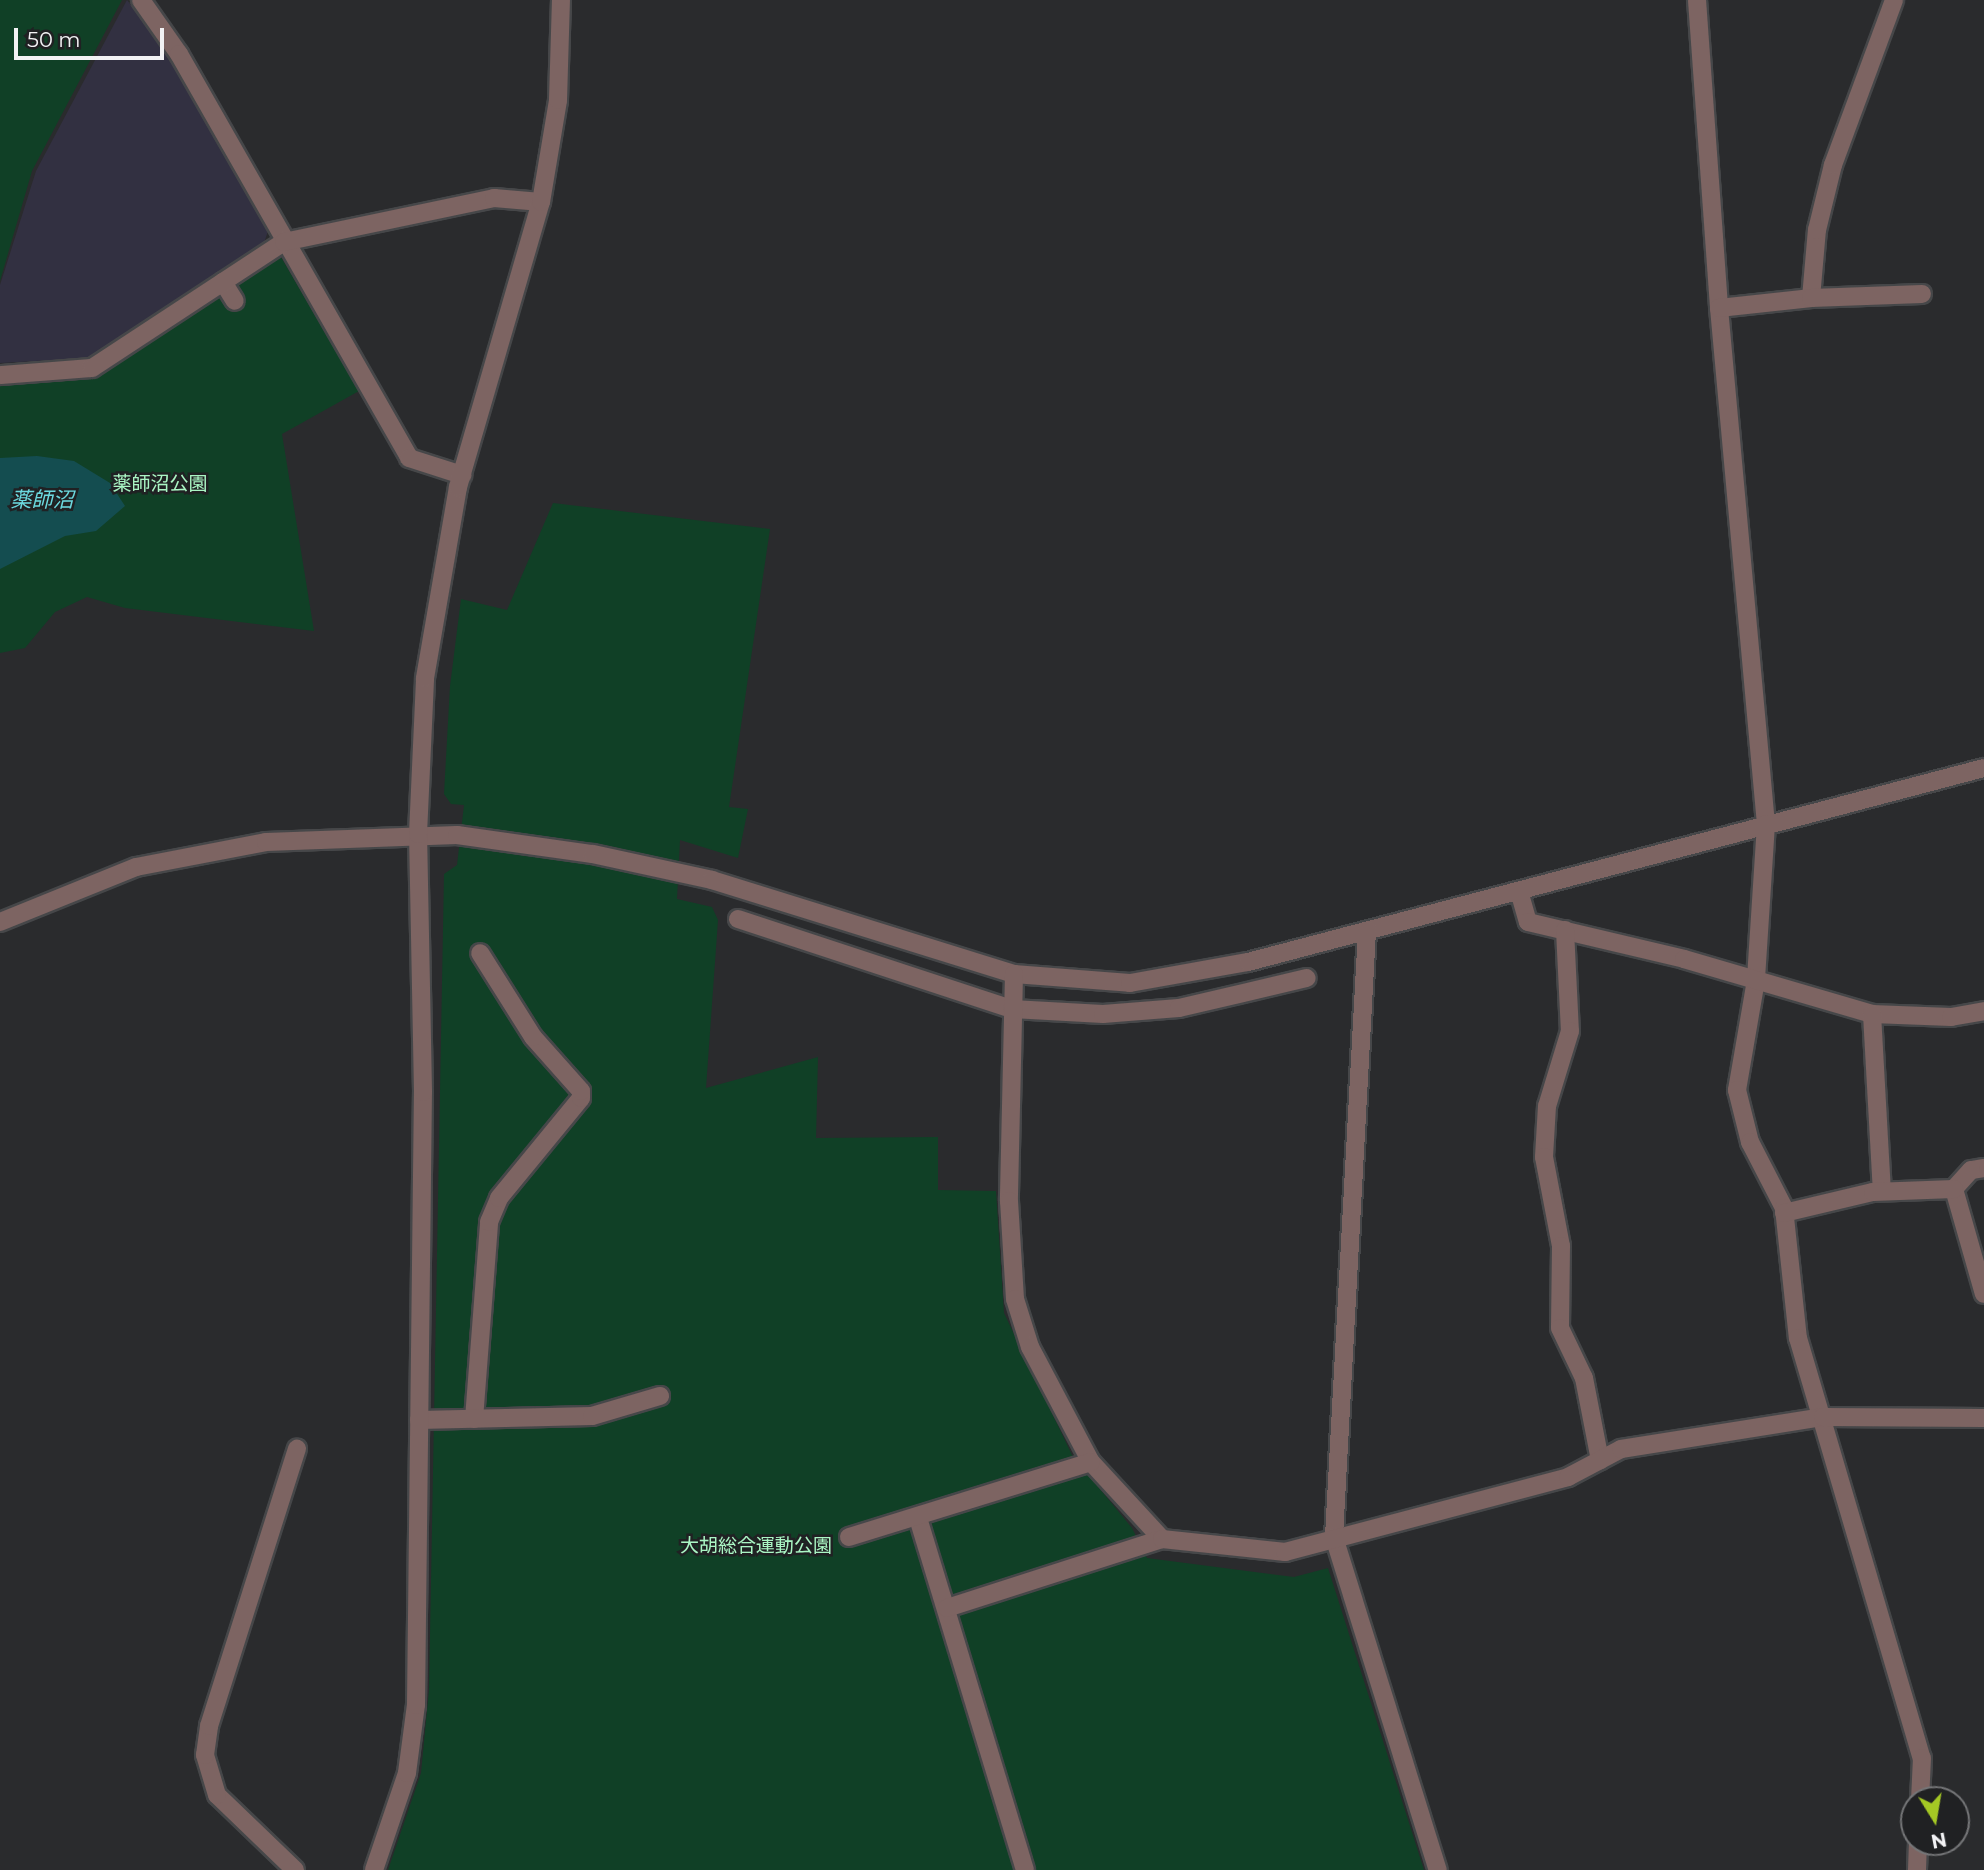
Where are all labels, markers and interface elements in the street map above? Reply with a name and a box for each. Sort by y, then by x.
scale bar [18,14,168,58]
text: 50 m [27,27,81,52]
park label: 薬師沼公園 [113,473,207,495]
water label: 薬師沼 [11,487,73,513]
park label: 大胡総合運動公園 [680,1535,832,1557]
north arrow [1900,1786,1970,1856]
text: N [1929,1827,1948,1853]

